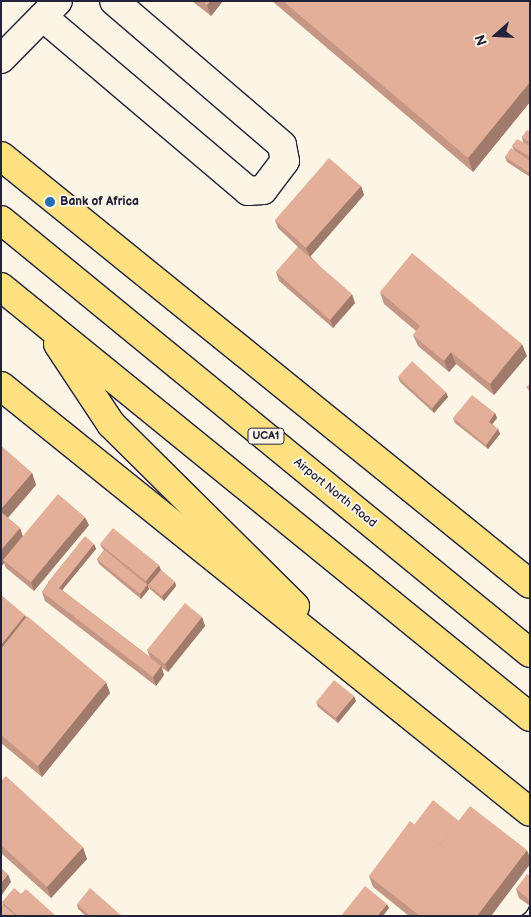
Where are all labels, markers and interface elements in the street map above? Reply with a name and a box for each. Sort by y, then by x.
north arrow [471,10,521,60]
text: N [472,32,491,48]
place label: Bank of Africa [60,195,139,209]
marker: Bank of Africa [44,196,56,208]
road number: UCA1 [247,428,285,444]
street label: Airport North Road [291,455,379,531]

